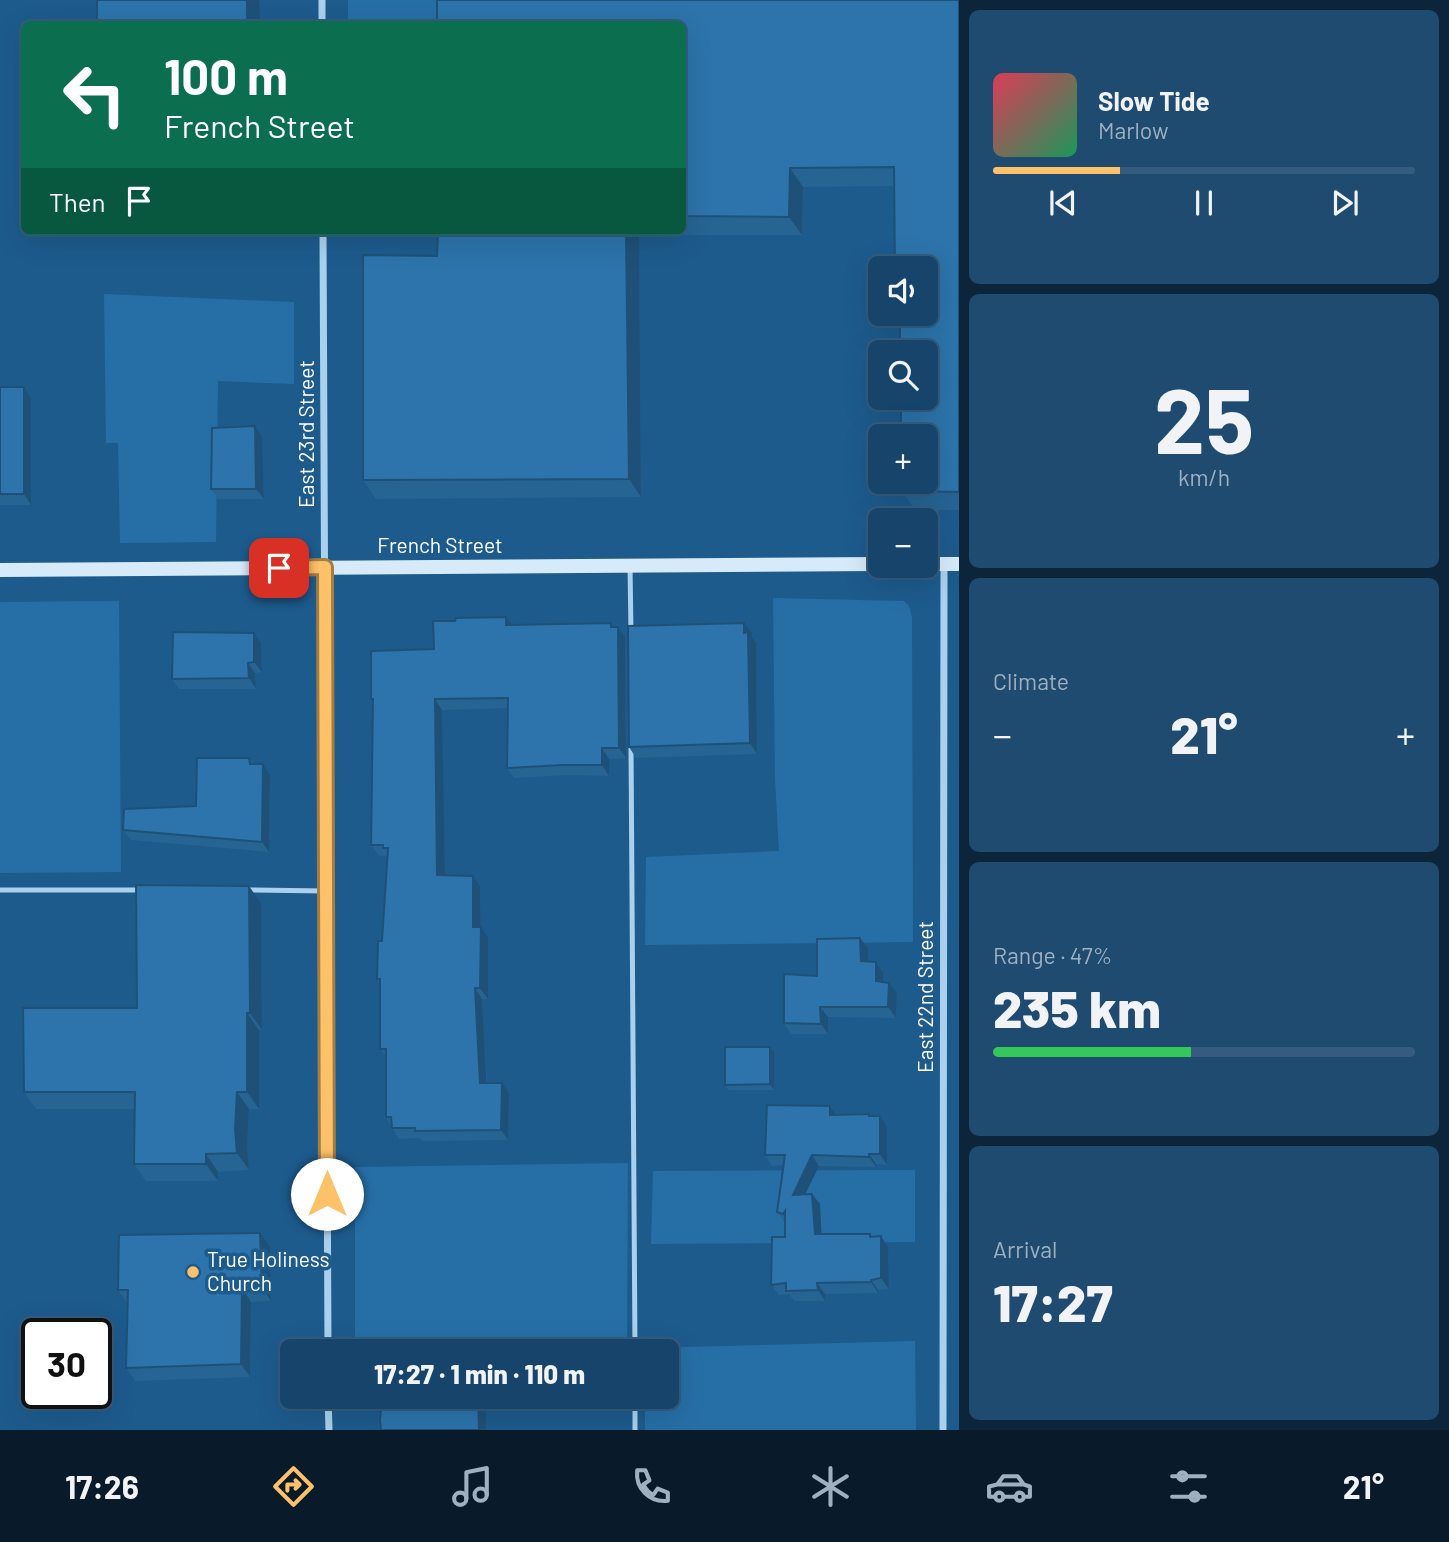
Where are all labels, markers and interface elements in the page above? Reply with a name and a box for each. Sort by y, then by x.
text: 100 m [164,46,288,105]
icon: left [49,49,140,140]
text: Slow Tide [1098,85,1210,116]
text: French Street [164,106,355,144]
text: Marlow [1098,116,1169,144]
icon: arrive [120,182,158,220]
icon: previous [1044,184,1082,222]
icon: pause [1185,184,1223,222]
icon: next [1326,184,1364,222]
text: Then [49,186,106,217]
map controls [868,256,938,578]
button: sound [868,256,938,326]
button: search [868,340,938,410]
street label: East 23rd Street [293,360,318,508]
text: 25 [1154,363,1254,472]
button: + [868,424,938,494]
text: km/h [1178,463,1230,491]
button: − [868,508,938,578]
street label: French Street [377,532,503,557]
pin [249,538,309,598]
icon: arrive [260,549,298,587]
text: Climate [993,667,1069,695]
text: 21° [1170,702,1238,764]
text: − [993,711,1012,757]
text: + [1396,711,1415,757]
street label: East 22nd Street [912,921,937,1073]
text: Range · 47% [993,941,1112,969]
text: 235 km [993,976,1161,1038]
position arrow [290,1157,364,1231]
text: Arrival [993,1235,1057,1263]
place label: True Holiness Church [207,1246,330,1295]
marker: True Holiness Church [185,1264,201,1280]
text: 17:27 [993,1270,1113,1332]
speed limit sign: 30 [21,1318,112,1409]
text: 17:27 · 1 min · 110 m [374,1358,585,1389]
icon: directions [269,1462,318,1511]
icon: music [448,1462,497,1511]
icon: phone [627,1462,676,1511]
icon: climate [806,1462,855,1511]
icon: car [985,1462,1034,1511]
icon: filters [1164,1462,1213,1511]
text: 17:26 [65,1467,139,1505]
text: 21° [1343,1467,1384,1505]

